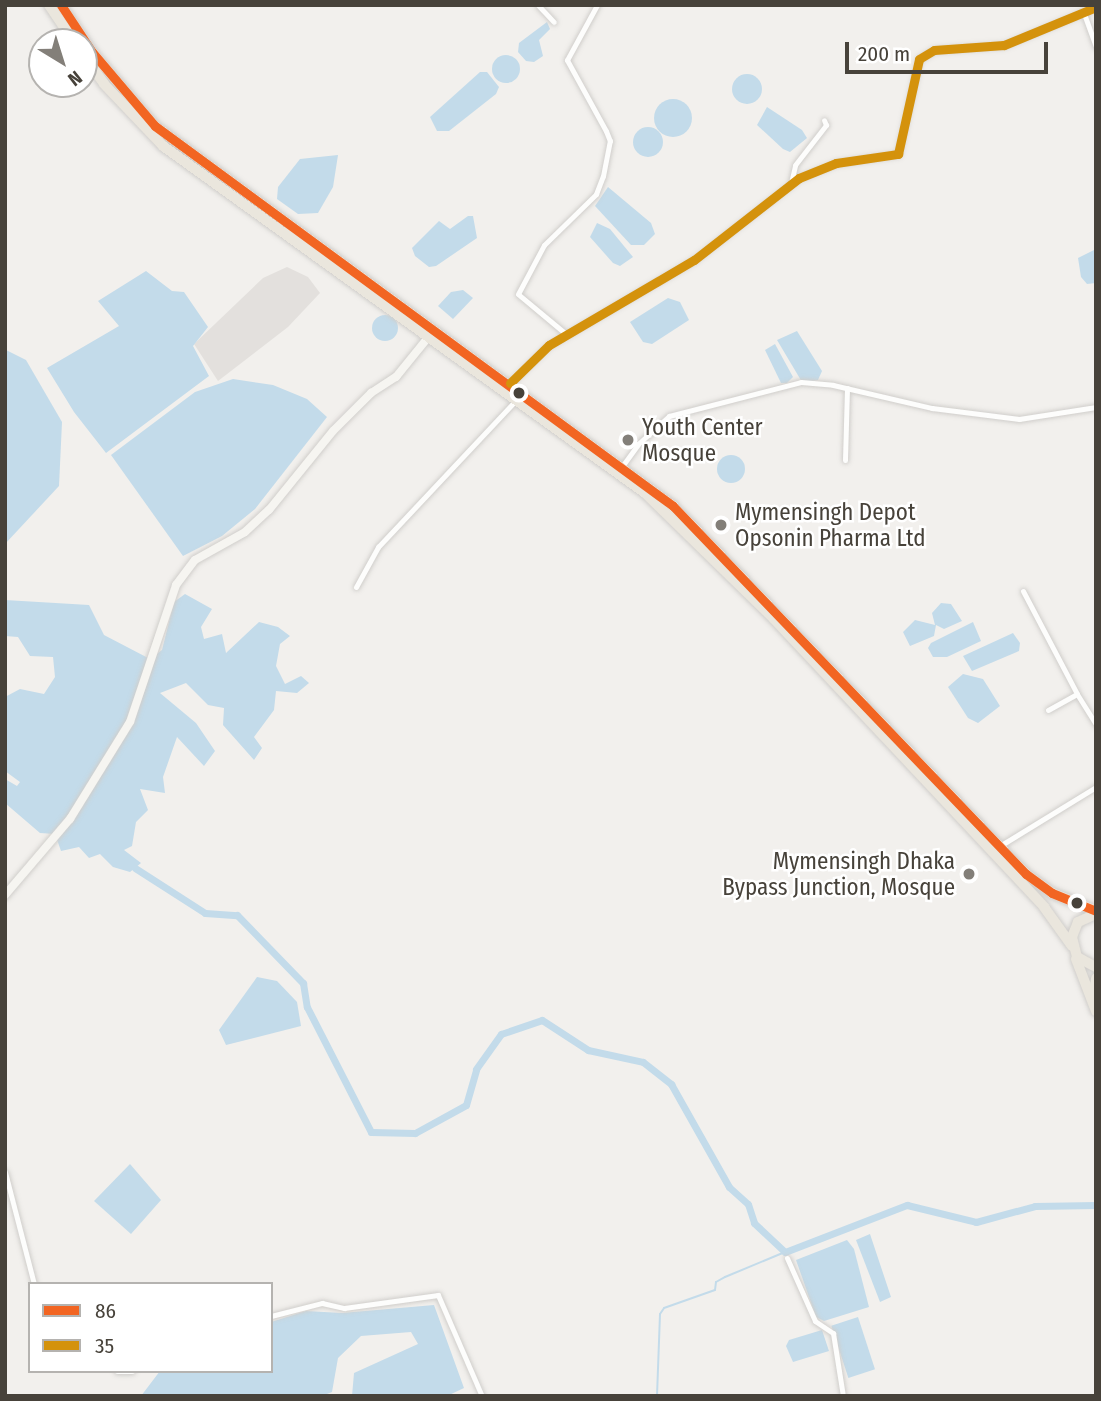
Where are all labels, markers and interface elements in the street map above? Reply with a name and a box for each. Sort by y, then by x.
north arrow [28,28,98,98]
scale bar [849,28,1052,72]
text: 200 m [858,41,910,67]
text: N [63,66,87,91]
unlabelled marker [512,386,526,400]
place label: Youth Center Mosque [642,413,763,467]
marker: Youth Center Mosque [620,432,636,448]
place label: Mymensingh Depot Opsonin Pharma Ltd [735,498,926,552]
marker: Mymensingh Depot Opsonin Pharma Ltd [713,517,729,533]
place label: Mymensingh Dhaka Bypass Junction, Mosque [722,847,955,901]
marker: Mymensingh Dhaka Bypass Junction, Mosque [961,866,977,882]
unlabelled marker [1070,896,1084,910]
legend [28,1282,273,1373]
text: 86 [95,1298,116,1324]
text: 35 [95,1333,114,1359]

